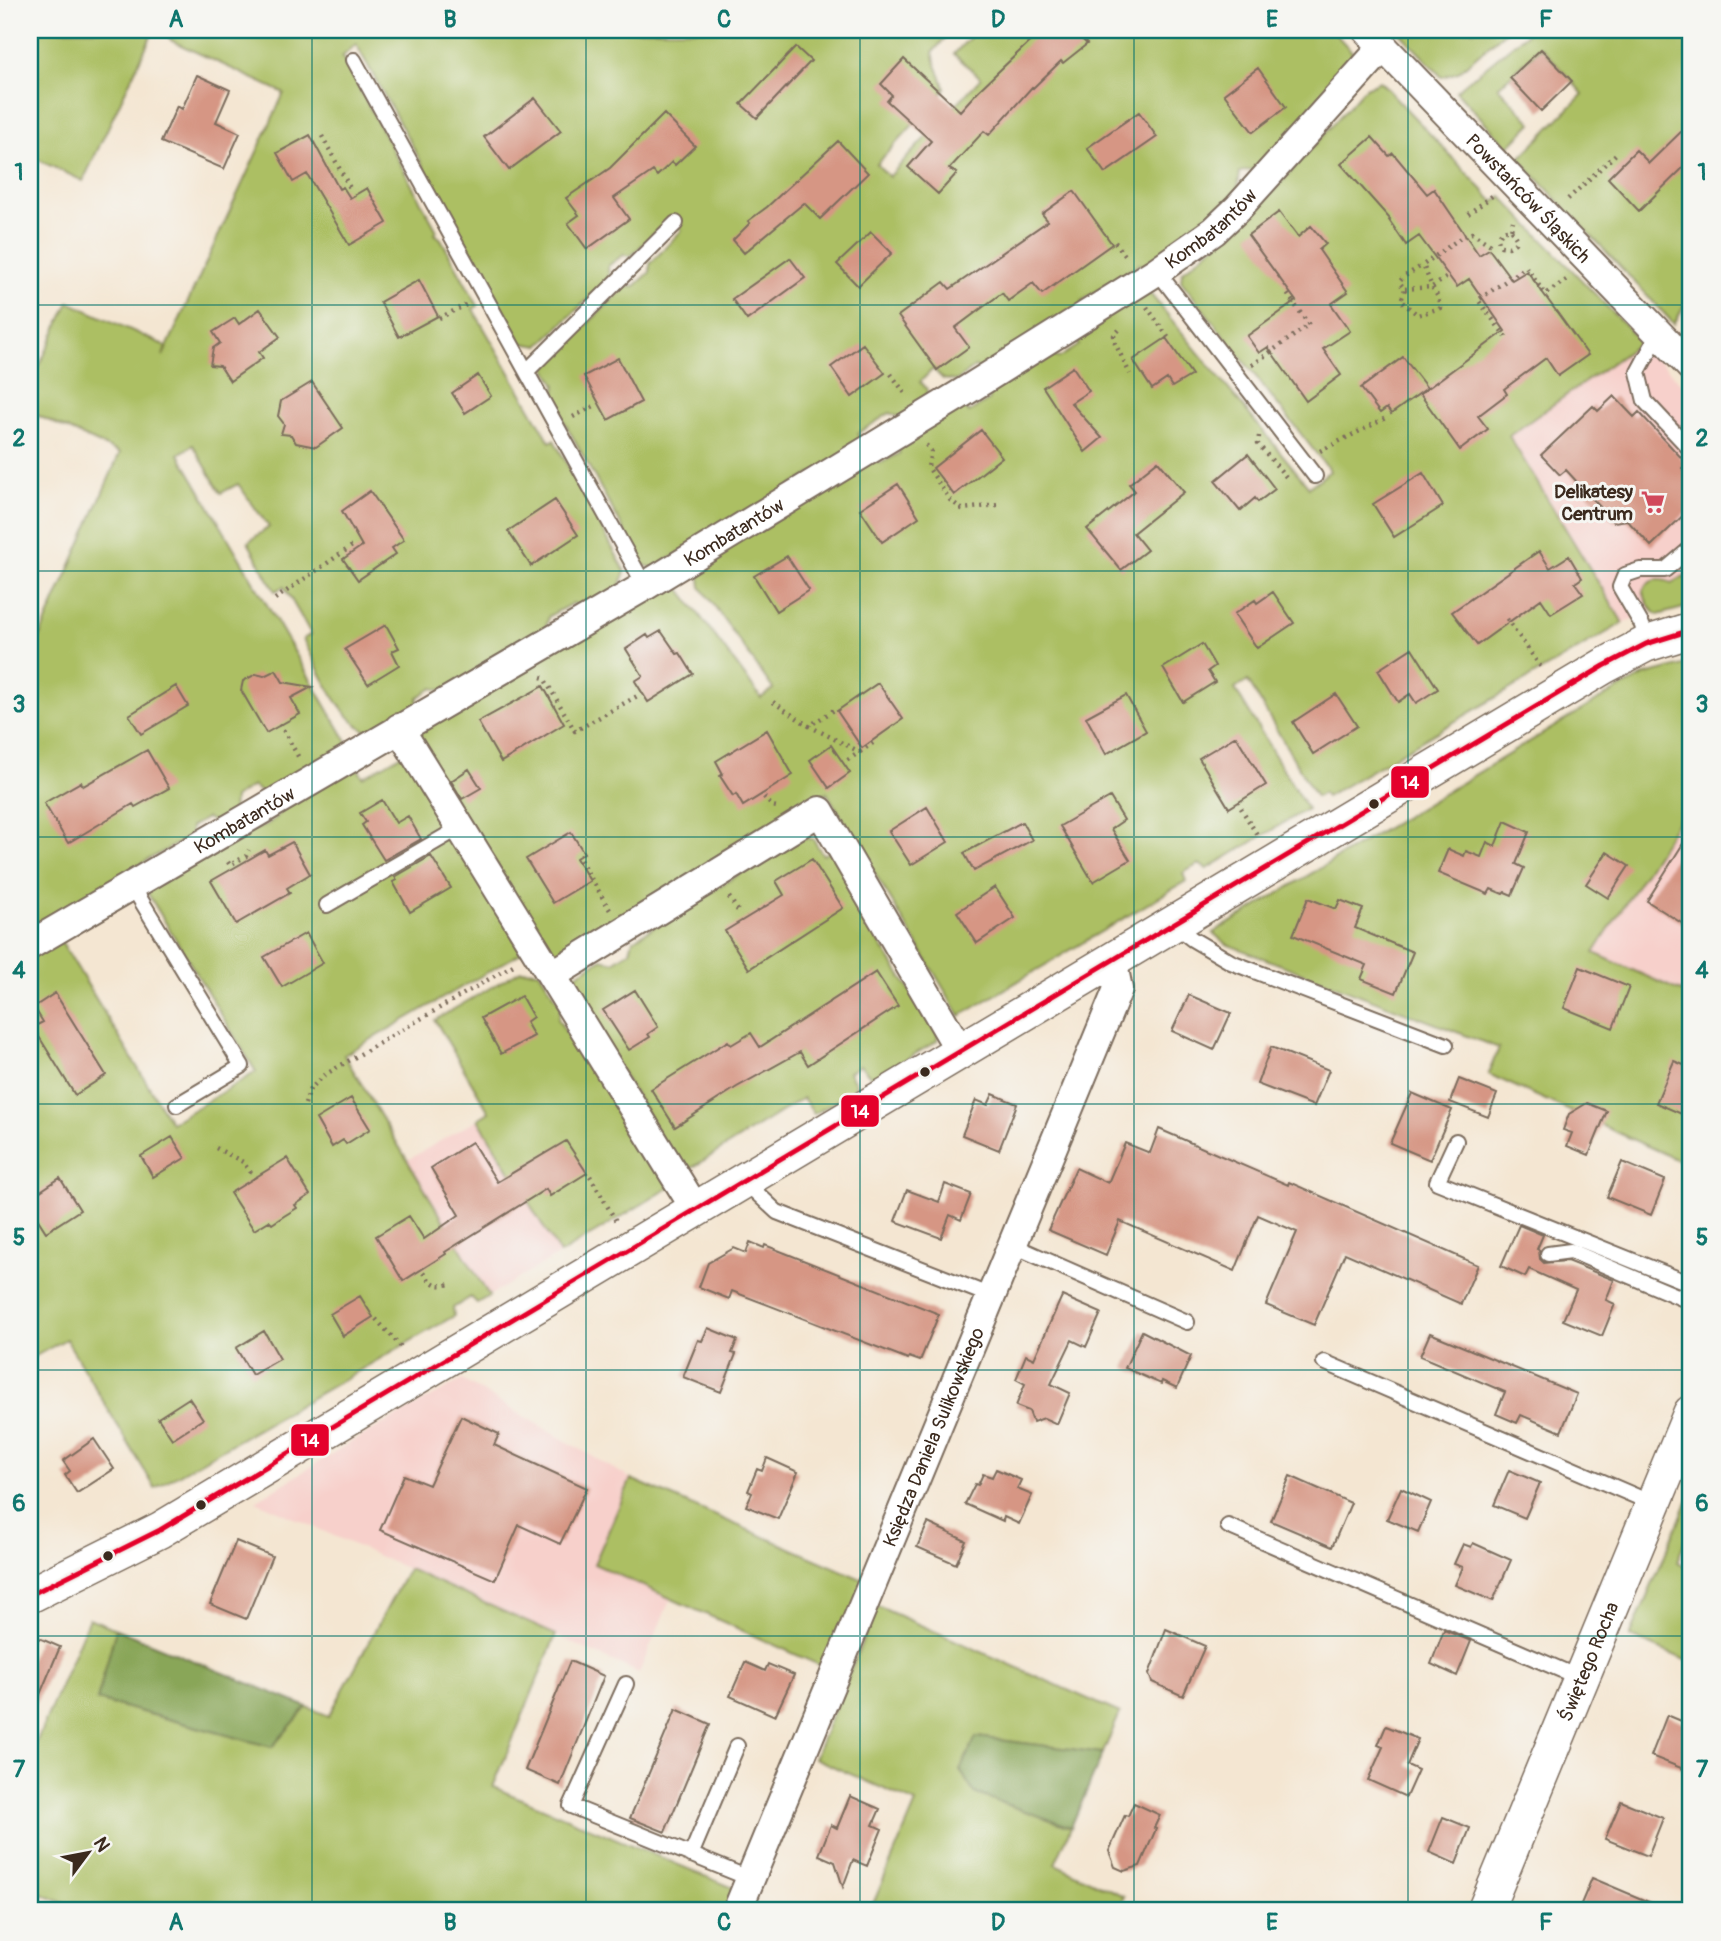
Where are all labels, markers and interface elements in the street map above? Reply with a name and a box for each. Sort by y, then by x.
text: A [169,5,184,34]
text: B [443,5,457,34]
text: C [717,5,731,34]
text: D [991,5,1005,34]
text: E [1266,5,1278,34]
text: F [1539,5,1553,34]
street label: Powstańców Śląskich [1460,129,1595,268]
text: 1 [15,158,24,187]
text: 1 [1698,158,1707,187]
street label: Kombatantów [1161,184,1263,275]
text: 2 [13,424,26,453]
text: 2 [1696,424,1709,453]
place label: Delikatesy Centrum [1554,480,1634,526]
supermarket icon: Delikatesy Centrum [1639,488,1667,516]
street label: Kombatantów [680,493,789,572]
text: 3 [13,690,25,719]
text: 3 [1696,690,1708,719]
line badge: 14 [1390,765,1430,799]
text: 14 [1401,771,1419,795]
street label: Kombatantów [190,782,300,860]
unlabelled marker [1367,797,1381,811]
text: 4 [12,956,26,985]
text: 4 [1695,956,1709,985]
unlabelled marker [918,1065,932,1079]
line badge: 14 [840,1094,880,1128]
text: 14 [851,1100,869,1124]
text: 5 [13,1223,25,1252]
text: 5 [1696,1223,1708,1252]
street label: Księdza Daniela Sulikowskiego [878,1324,990,1551]
line badge: 14 [290,1423,330,1457]
text: 14 [301,1429,319,1453]
text: 6 [12,1489,26,1518]
text: 6 [1695,1489,1709,1518]
unlabelled marker [194,1498,208,1512]
unlabelled marker [101,1549,115,1563]
street label: Świętego Rocha [1554,1598,1625,1725]
text: 7 [13,1755,26,1784]
text: 7 [1696,1755,1709,1784]
north arrow [52,1818,122,1888]
text: N [88,1833,115,1856]
text: A [169,1908,184,1937]
text: B [443,1908,457,1937]
text: C [717,1908,731,1937]
text: D [991,1908,1005,1937]
text: E [1266,1908,1278,1937]
text: F [1539,1908,1553,1937]

